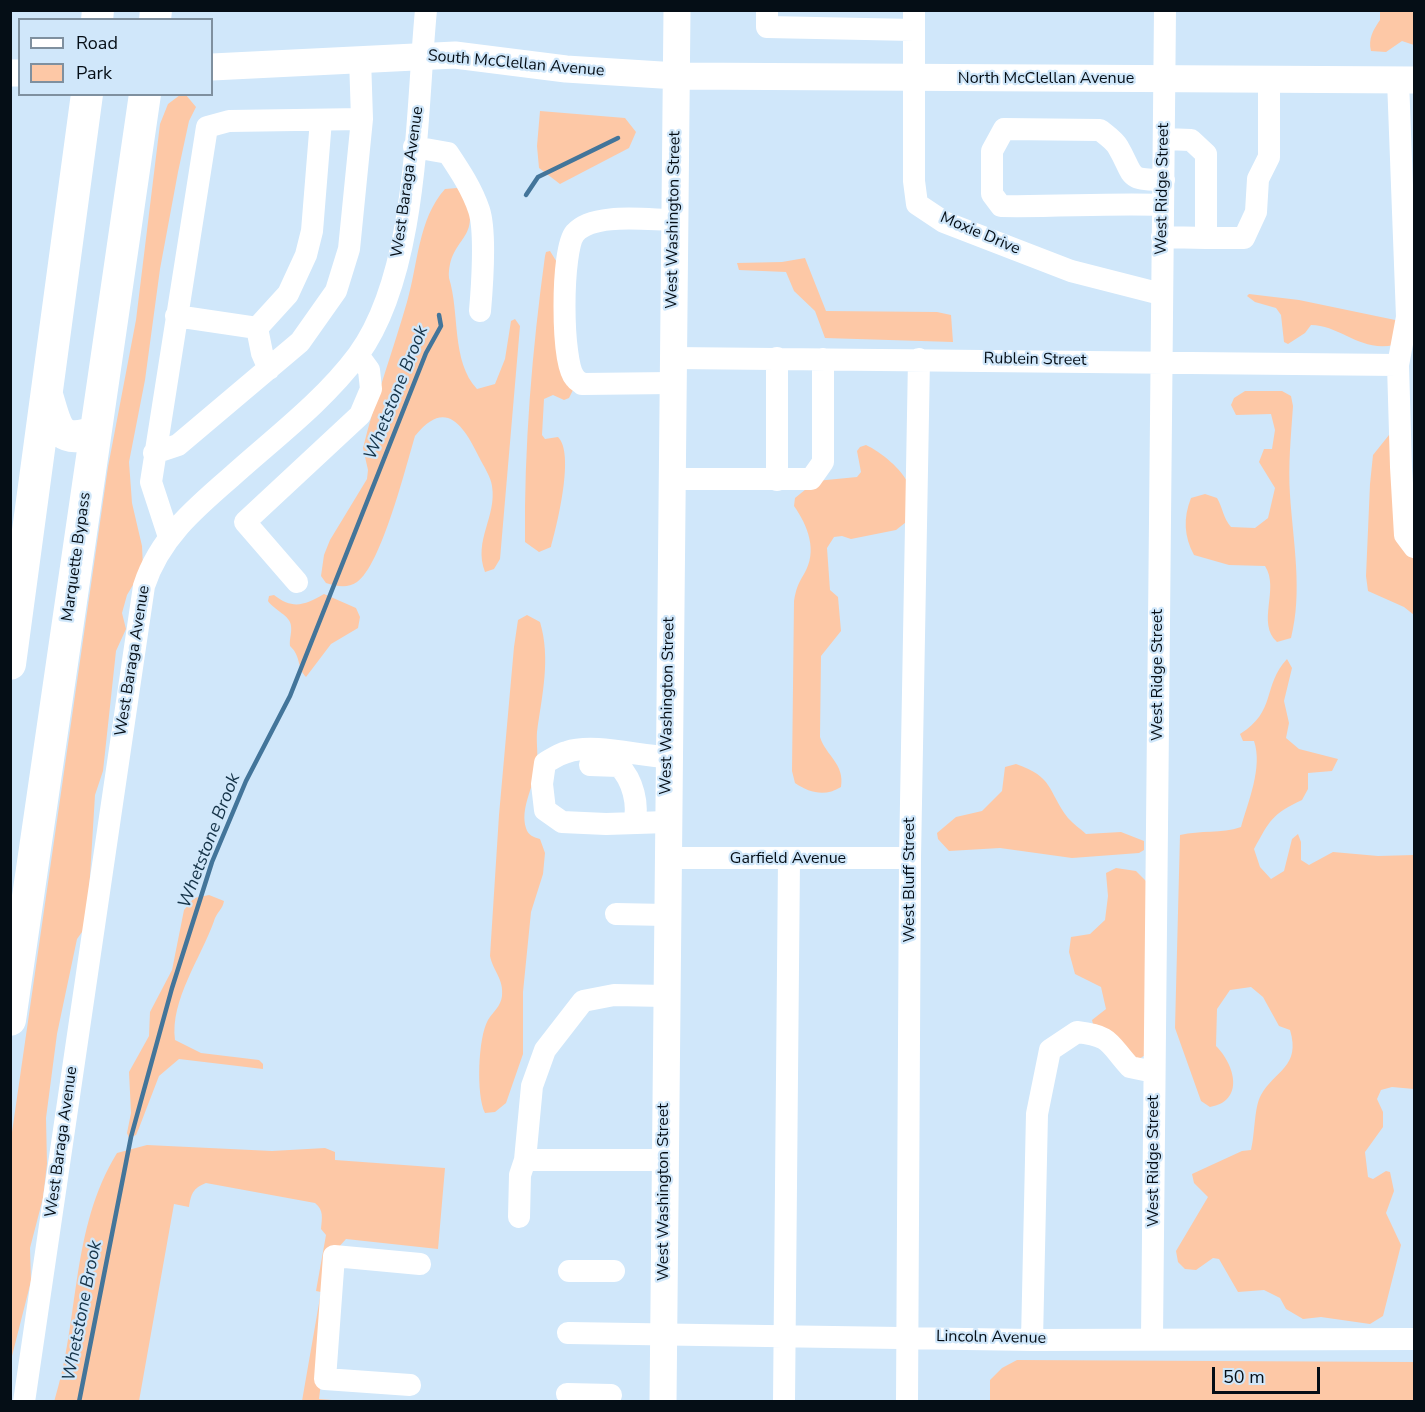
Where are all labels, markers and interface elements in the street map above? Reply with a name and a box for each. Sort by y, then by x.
legend [18,18,213,96]
text: Road [76,31,118,55]
street label: South McClellan Avenue [427,47,605,81]
text: Park [76,61,112,85]
street label: North McClellan Avenue [958,69,1134,89]
street label: West Baraga Avenue [388,105,428,259]
street label: West Ridge Street [1152,123,1174,255]
street label: West Washington Street [663,131,685,309]
street label: Moxie Drive [937,209,1023,259]
water label: Whetstone Brook [360,323,434,463]
street label: Rublein Street [983,350,1087,370]
street label: Marquette Bypass [58,491,96,623]
street label: West Baraga Avenue [112,584,154,738]
street label: West Ridge Street [1148,609,1168,741]
street label: West Washington Street [657,617,679,795]
water label: Whetstone Brook [174,771,246,911]
street label: West Bluff Street [900,817,920,943]
street label: Garfield Avenue [730,849,846,869]
street label: West Baraga Avenue [42,1065,82,1219]
street label: West Ridge Street [1144,1095,1164,1227]
street label: West Washington Street [654,1103,674,1281]
water label: Whetstone Brook [59,1239,107,1383]
street label: Lincoln Avenue [936,1327,1046,1349]
scale bar [1215,1355,1323,1393]
text: 50 m [1223,1365,1265,1389]

